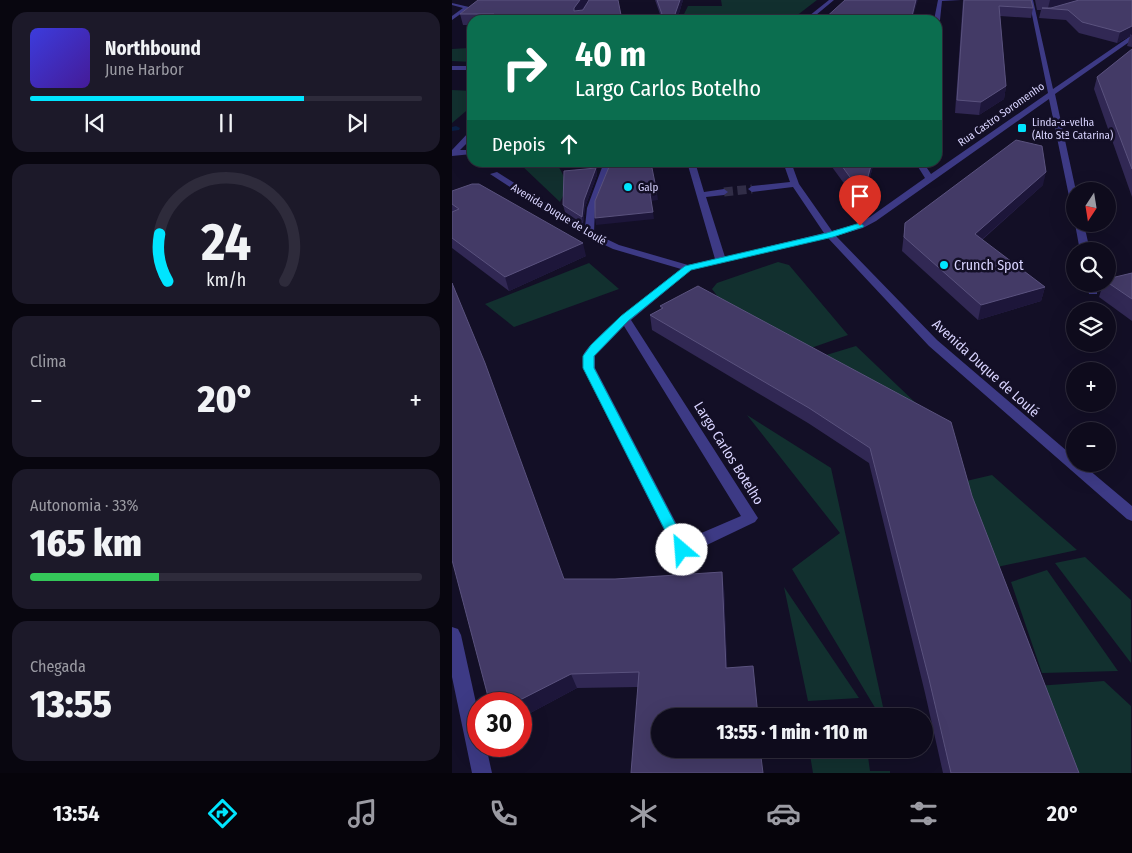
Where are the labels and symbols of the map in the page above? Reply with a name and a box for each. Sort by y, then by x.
street label: Rua Castro Soromenho [956,80,1047,149]
place label: Linda-a-velha (Alto Stª Catarina) [1032,116,1113,142]
marker: Linda-a-velha (Alto Stª Catarina) [1016,122,1028,134]
pin [839,175,881,226]
street label: Avenida Duque de Loulé [509,181,609,248]
marker: Galp [622,181,634,193]
place label: Galp [638,181,658,194]
north arrow [1066,182,1116,232]
place label: Crunch Spot [954,257,1024,274]
marker: Crunch Spot [938,259,950,271]
street label: Avenida Duque de Loulé [929,316,1043,421]
street label: Largo Carlos Botelho [690,399,767,508]
position arrow [655,523,707,575]
speed limit sign: 30 [467,692,532,757]

